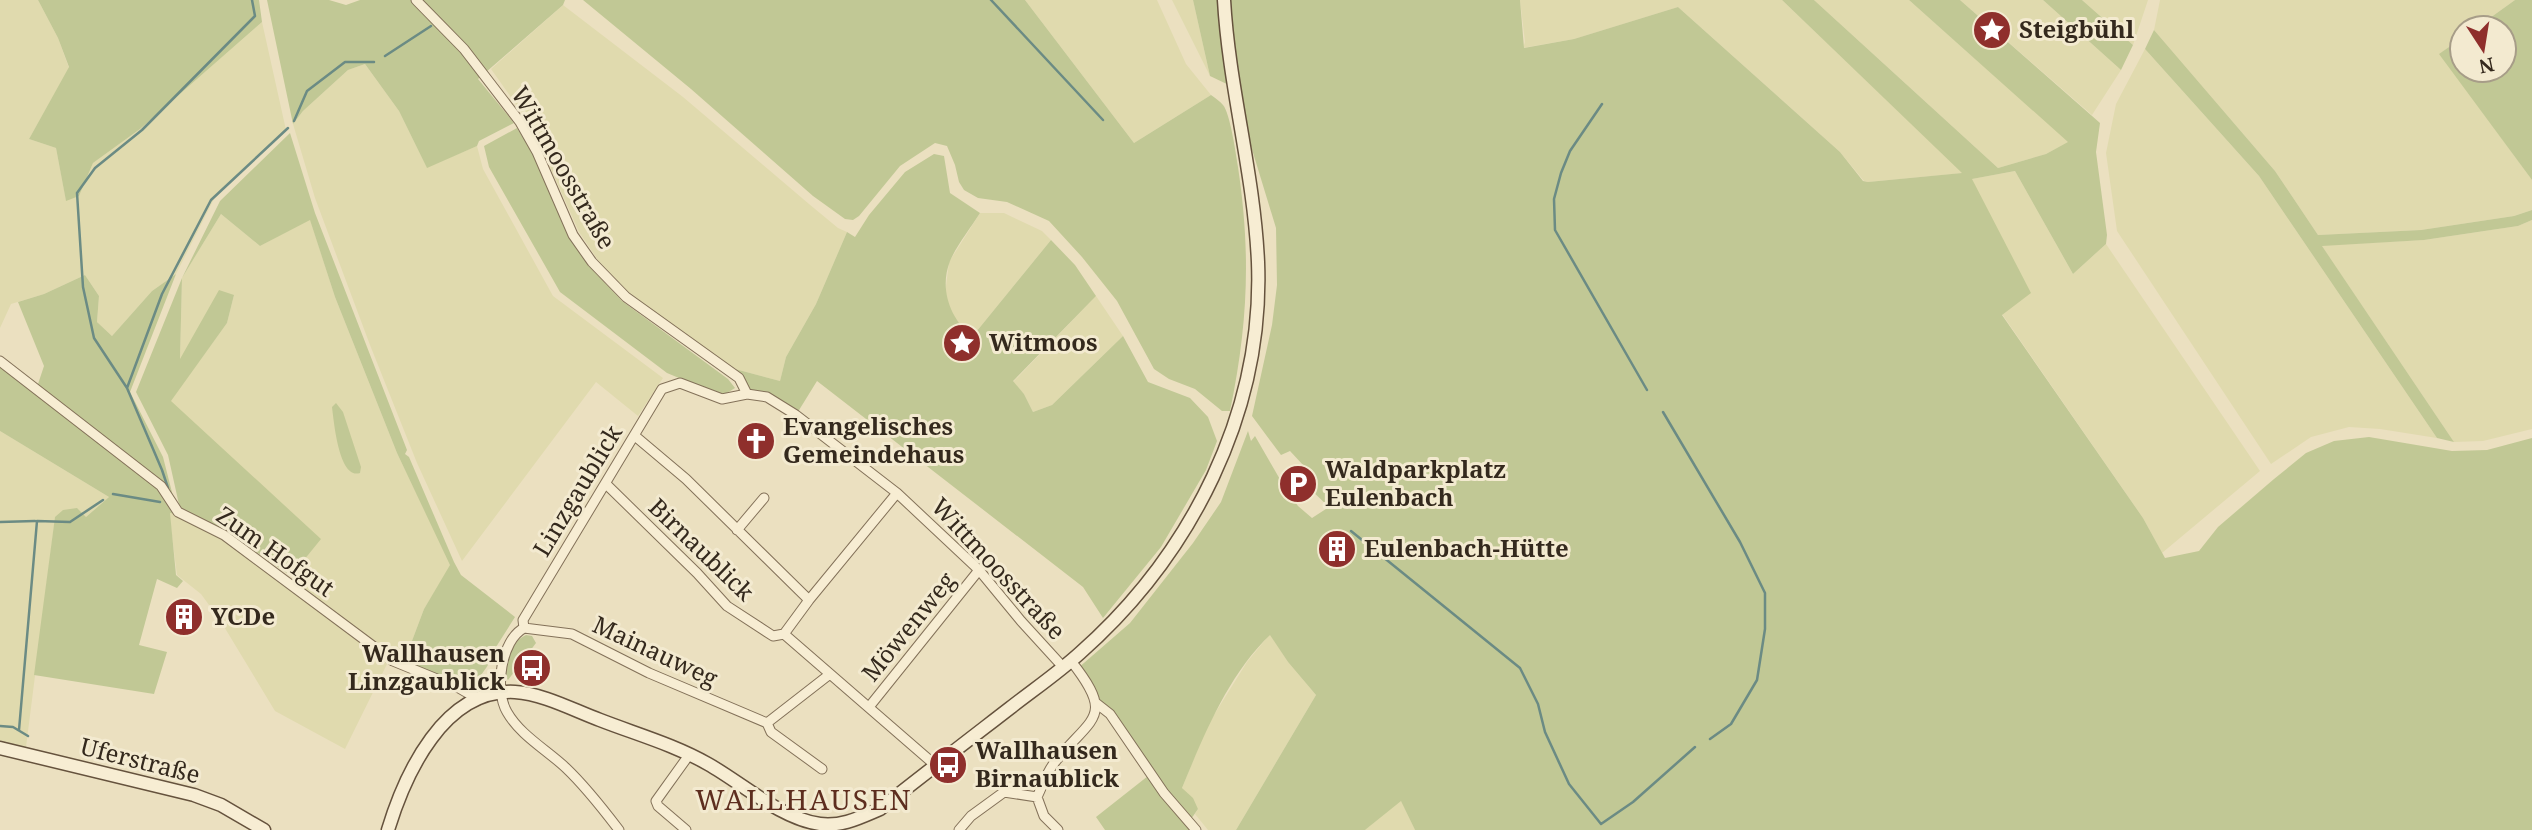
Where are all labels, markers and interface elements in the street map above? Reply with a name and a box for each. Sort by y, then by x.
place icon: Steigbühl [1971,9,2013,51]
place label: Steigbühl [2019,12,2135,45]
north arrow [2448,14,2518,84]
text: N [2476,51,2497,80]
street label: Wittmoosstraße [504,80,624,255]
place icon: Witmoos [941,322,983,364]
place label: Witmoos [989,325,1097,358]
place label: Evangelisches Gemeindehaus [783,409,964,470]
street label: Linzgaublick [525,418,629,562]
church icon: Evangelisches Gemeindehaus [735,420,777,462]
place label: Waldparkplatz Eulenbach [1325,452,1506,513]
parking icon: Waldparkplatz Eulenbach [1277,463,1319,505]
street label: Birnaublick [642,490,763,608]
street label: Wittmoosstraße [925,490,1074,646]
street label: Zum Hofgut [210,498,341,603]
building icon: Eulenbach-Hütte [1316,528,1358,570]
place label: Eulenbach-Hütte [1364,531,1569,564]
street label: Möwenweg [854,564,962,688]
building icon: YCDe [163,596,205,638]
place label: YCDe [211,599,275,632]
street label: Mainauweg [588,607,724,694]
place label: Wallhausen Linzgaublick [348,636,506,697]
bus stop icon: Wallhausen Linzgaublick [511,647,553,689]
street label: Uferstraße [77,729,204,790]
place label: Wallhausen Birnaublick [975,733,1120,794]
bus stop icon: Wallhausen Birnaublick [927,744,969,786]
district label: WALLHAUSEN [695,780,913,818]

